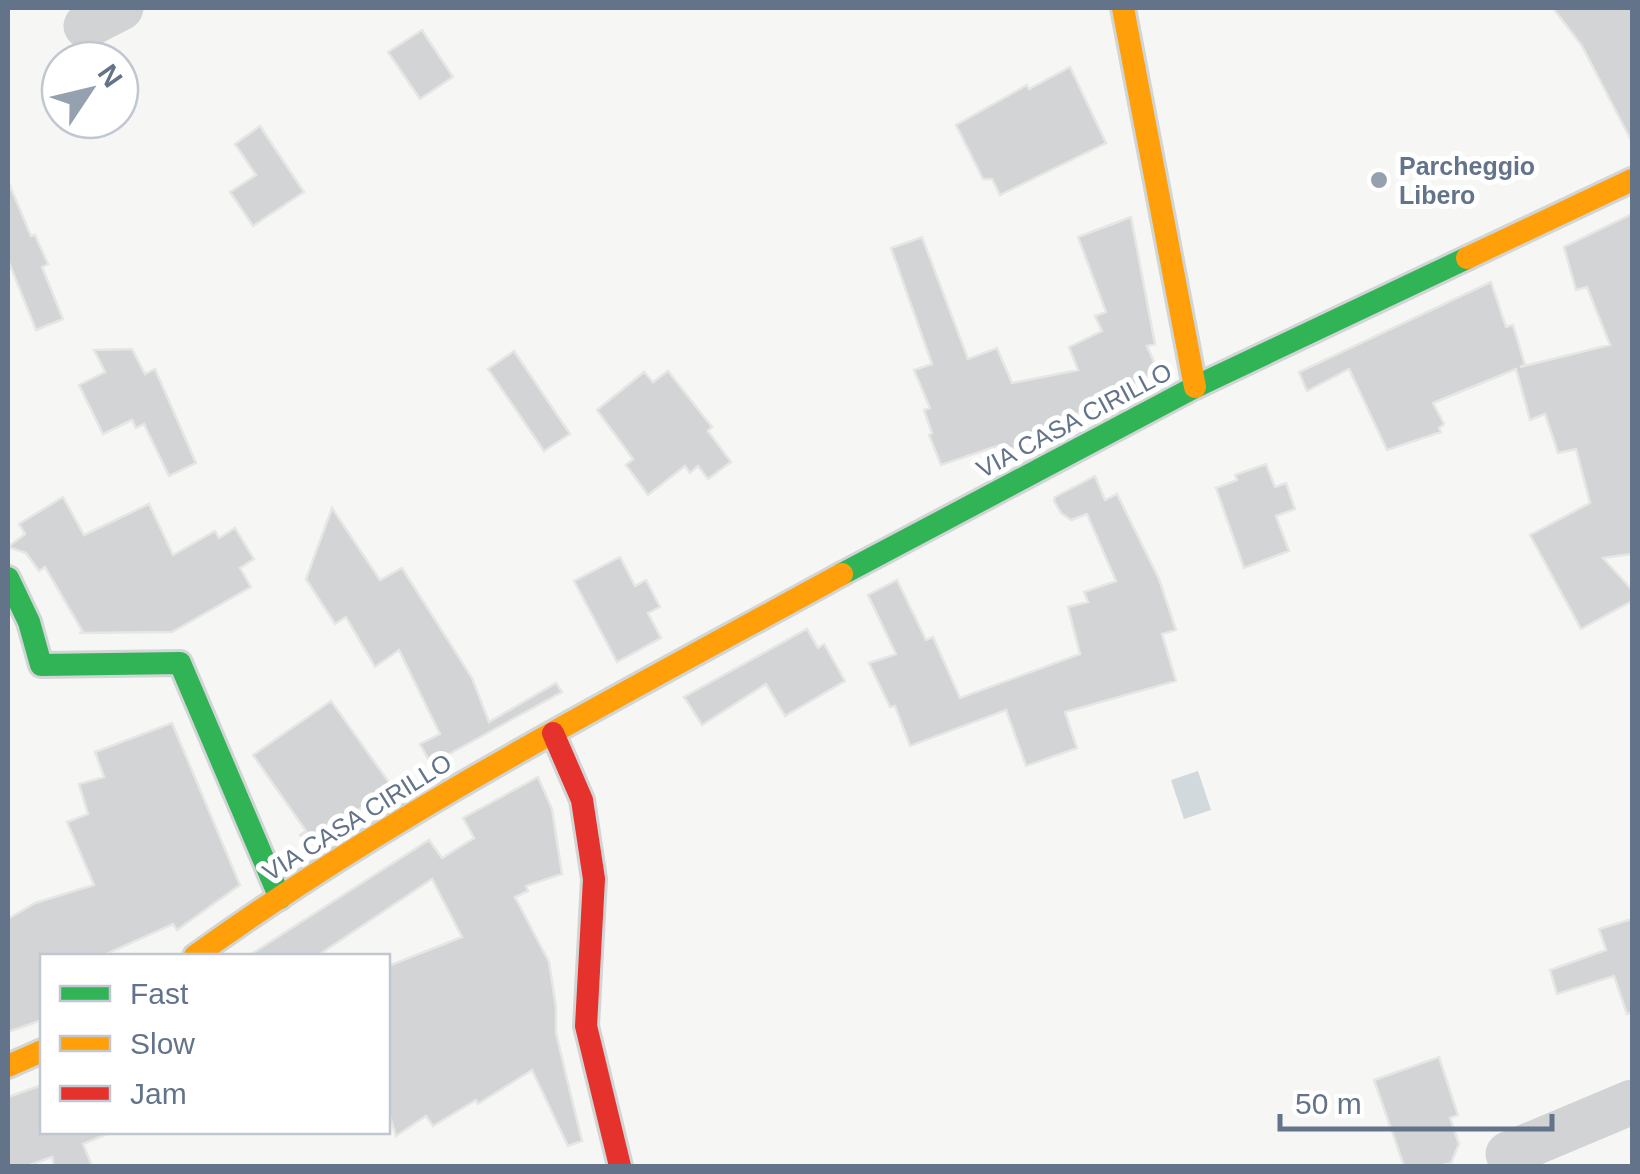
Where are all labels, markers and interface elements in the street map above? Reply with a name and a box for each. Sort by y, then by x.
north arrow [40,40,140,140]
text: N [92,59,129,93]
place label: Parcheggio Libero [1399,152,1535,209]
marker: Parcheggio Libero [1368,169,1390,191]
street label: VIA CASA CIRILLO [972,357,1176,483]
street label: VIA CASA CIRILLO [258,748,456,886]
legend [40,954,390,1134]
text: Fast [130,977,189,1010]
text: Slow [130,1027,195,1060]
scale bar [1280,1069,1552,1131]
text: Jam [130,1077,187,1110]
text: 50 m [1295,1087,1362,1120]

